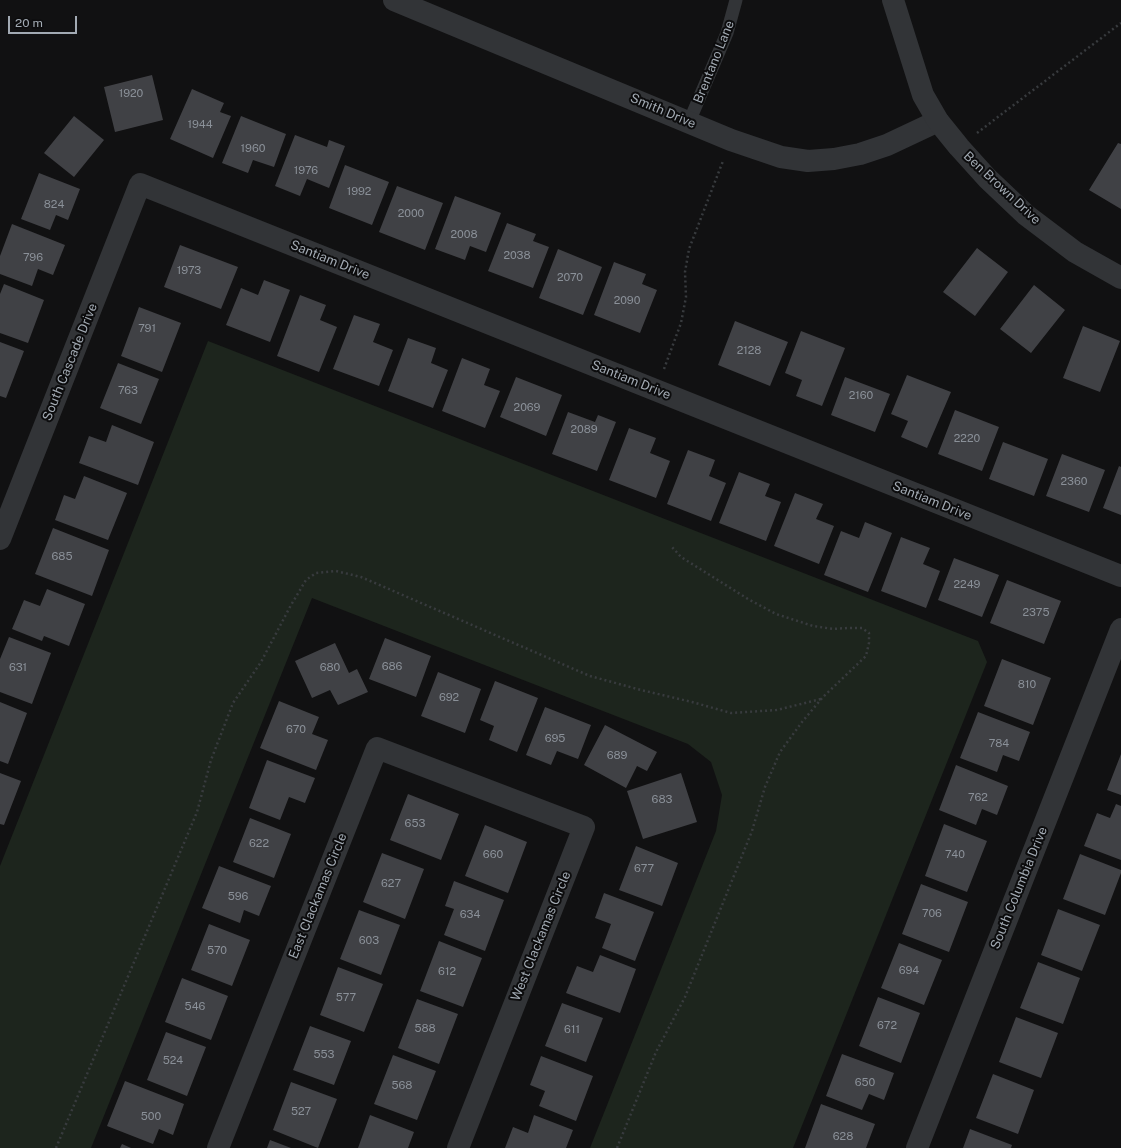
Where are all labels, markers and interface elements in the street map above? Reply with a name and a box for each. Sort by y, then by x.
scale bar [10,8,79,34]
text: 20 m [15,16,43,30]
street label: Brentano Lane [690,18,738,106]
house number: 1920 [119,87,143,101]
street label: Smith Drive [628,90,698,132]
house number: 1944 [187,118,213,132]
house number: 1960 [241,142,265,156]
street label: Ben Brown Drive [960,148,1044,228]
house number: 1976 [294,164,318,178]
house number: 1992 [347,185,371,199]
house number: 824 [44,198,64,212]
house number: 2000 [398,207,424,221]
house number: 2008 [451,228,477,242]
street label: Santiam Drive [288,237,372,283]
house number: 2038 [503,249,531,263]
house number: 796 [23,251,43,265]
house number: 1973 [177,264,201,278]
house number: 2070 [557,271,583,285]
house number: 2090 [614,294,640,308]
street label: South Cascade Drive [39,301,101,423]
house number: 791 [138,322,156,336]
house number: 2128 [737,344,761,358]
street label: Santiam Drive [589,357,673,403]
house number: 763 [118,384,138,398]
house number: 2160 [849,389,873,403]
house number: 2069 [514,401,540,415]
house number: 2089 [570,423,598,437]
house number: 2220 [954,432,980,446]
house number: 2360 [1061,475,1087,489]
street label: Santiam Drive [890,478,974,524]
house number: 685 [52,550,72,564]
house number: 2249 [954,578,980,592]
house number: 2375 [1023,606,1049,620]
house number: 686 [382,660,402,674]
house number: 631 [9,661,27,675]
house number: 680 [320,661,340,675]
house number: 810 [1018,678,1036,692]
house number: 692 [439,691,459,705]
house number: 670 [286,723,306,737]
house number: 695 [545,732,565,746]
house number: 784 [989,737,1009,751]
house number: 689 [607,749,627,763]
house number: 762 [968,791,988,805]
house number: 683 [652,793,672,807]
house number: 653 [405,817,425,831]
street label: South Columbia Drive [987,825,1051,951]
street label: East Clackamas Circle [286,831,350,961]
house number: 622 [249,837,269,851]
house number: 660 [483,848,503,862]
house number: 740 [945,848,965,862]
house number: 677 [634,862,654,876]
street label: West Clackamas Circle [508,869,574,1003]
house number: 627 [381,877,401,891]
house number: 596 [228,890,248,904]
house number: 706 [922,907,942,921]
house number: 634 [460,908,480,922]
house number: 603 [359,934,379,948]
house number: 570 [207,944,227,958]
house number: 694 [899,964,919,978]
house number: 612 [438,965,456,979]
house number: 577 [336,991,356,1005]
house number: 546 [185,1000,205,1014]
house number: 672 [877,1019,897,1033]
house number: 588 [414,1022,436,1036]
house number: 611 [564,1023,580,1037]
house number: 553 [313,1048,335,1062]
house number: 524 [163,1054,183,1068]
house number: 650 [855,1076,875,1090]
house number: 568 [392,1079,412,1093]
house number: 527 [291,1105,311,1119]
house number: 500 [141,1110,161,1124]
house number: 628 [833,1130,853,1144]

